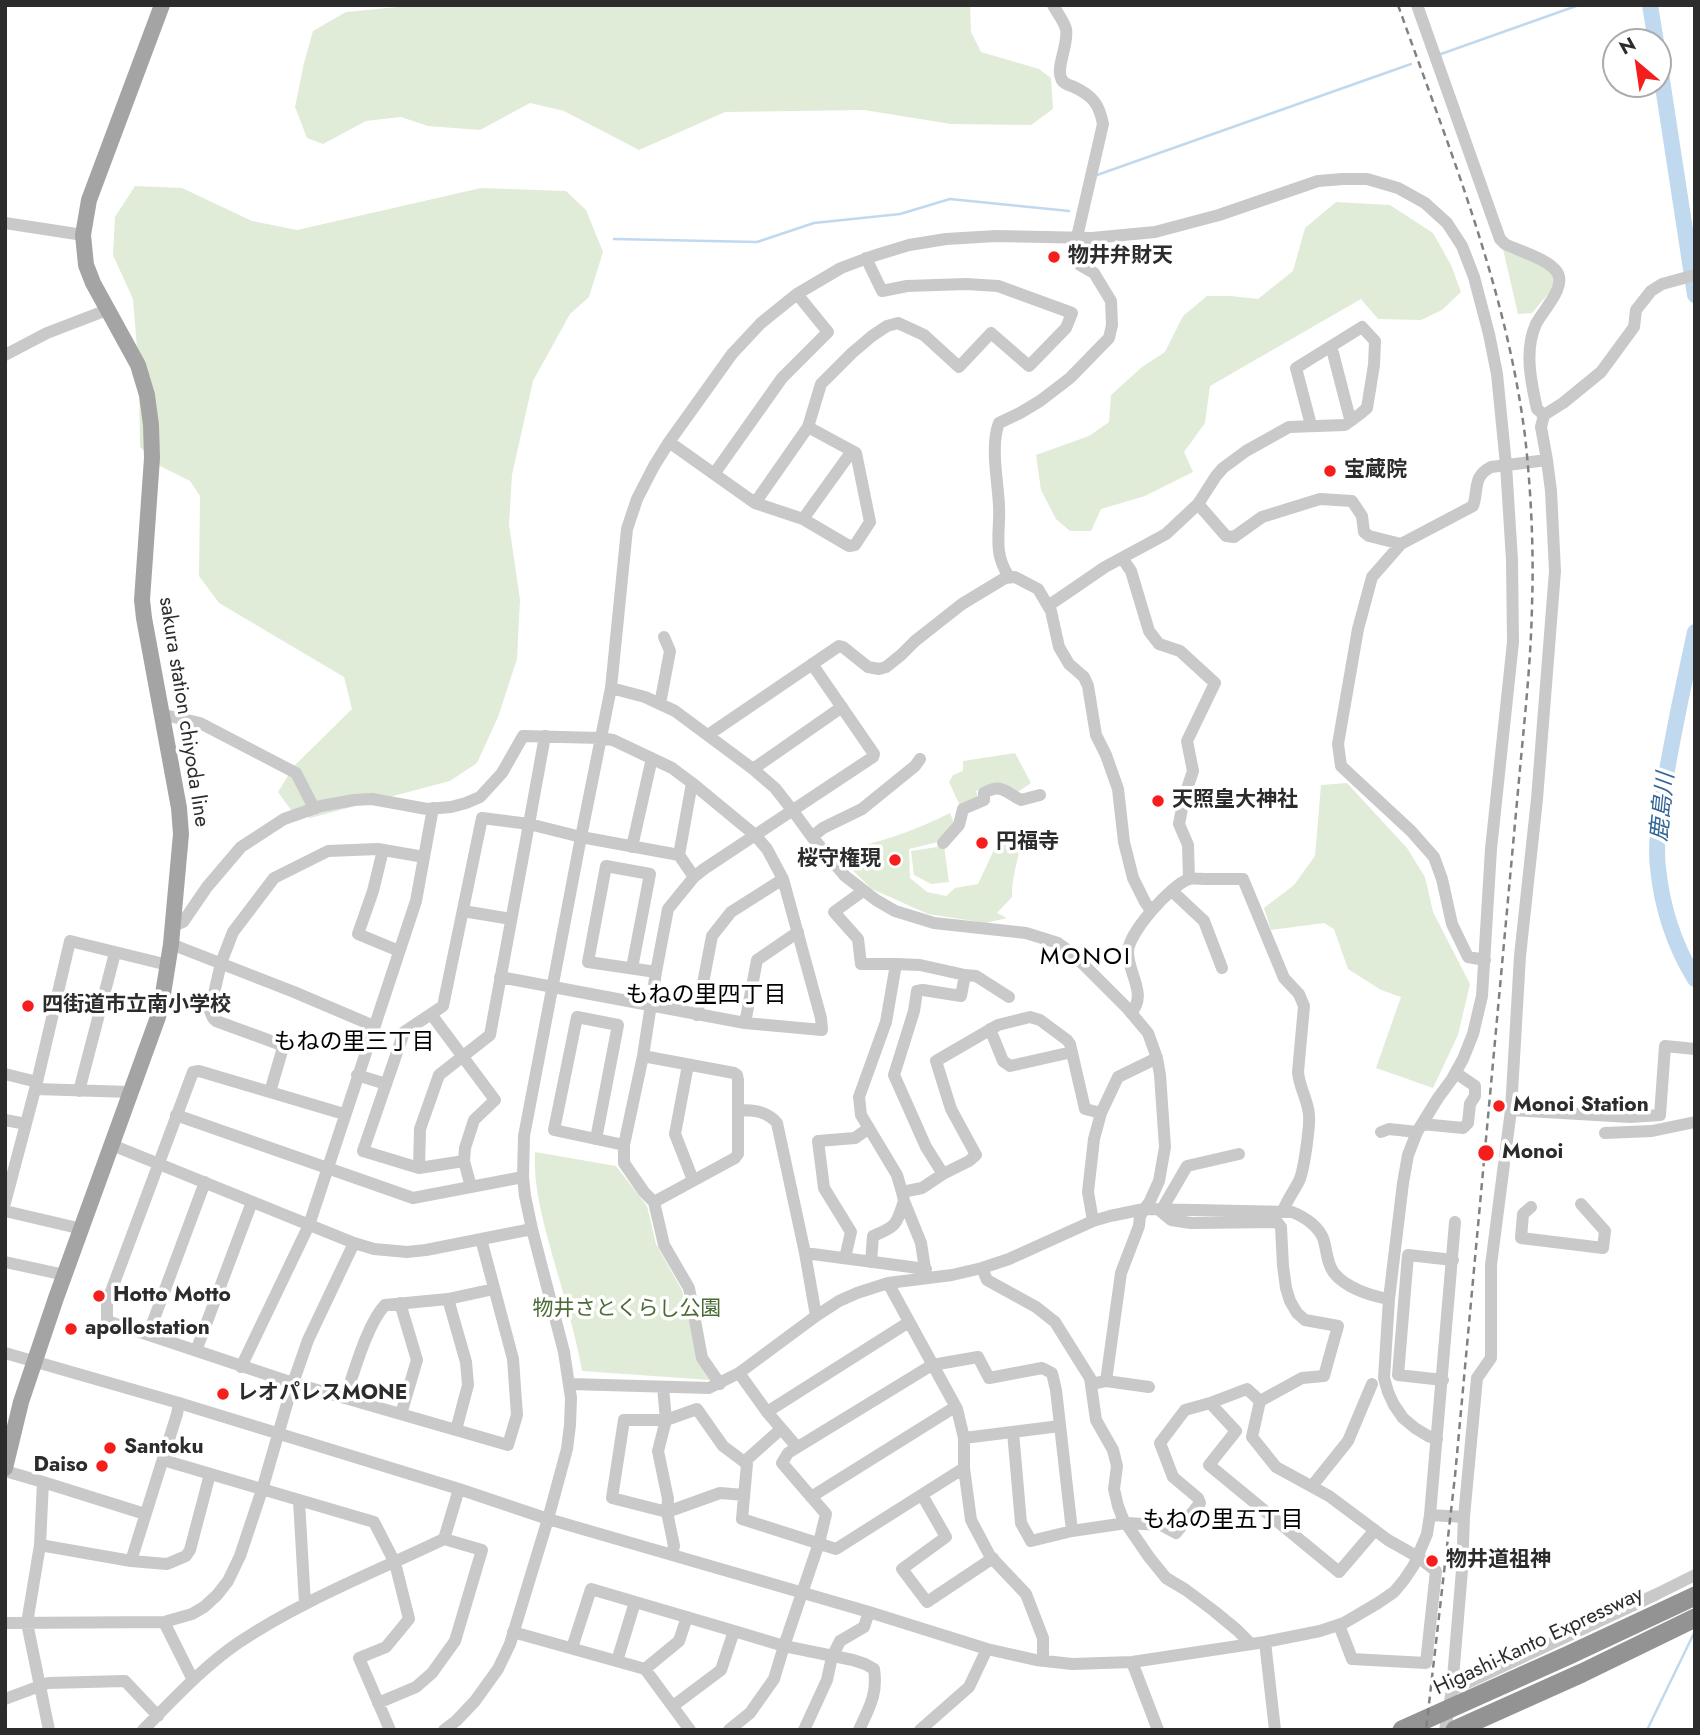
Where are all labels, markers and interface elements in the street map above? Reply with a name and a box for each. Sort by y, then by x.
north arrow [1602,28,1672,98]
text: N [1614,30,1641,61]
place label: 物井弁財天 [1068,244,1173,270]
marker: 物井弁財天 [1046,249,1062,265]
place label: 宝蔵院 [1344,458,1407,484]
marker: 宝蔵院 [1322,463,1338,479]
street label: sakura station chiyoda line [152,595,214,829]
water label: 鹿島川 [1647,771,1681,843]
place label: 天照皇大神社 [1172,788,1298,814]
marker: 天照皇大神社 [1150,793,1166,809]
place label: 円福寺 [996,830,1059,856]
marker: 円福寺 [974,835,990,851]
place label: 桜守権現 [797,847,881,873]
marker: 桜守権現 [887,852,903,868]
district label: MONOI [1041,944,1131,972]
district label: もねの里四丁目 [626,982,786,1010]
place label: 四街道市立南小学校 [42,993,231,1019]
marker: 四街道市立南小学校 [20,998,36,1014]
district label: もねの里三丁目 [274,1029,434,1057]
place label: Monoi Station [1513,1093,1649,1119]
marker: Monoi Station [1491,1098,1507,1114]
place label: Monoi [1502,1140,1563,1166]
marker: Monoi [1476,1143,1496,1163]
place label: Hotto Motto [113,1283,231,1309]
marker: Hotto Motto [91,1288,107,1304]
park label: 物井さとくらし公園 [533,1297,721,1323]
place label: apollostation [85,1316,210,1342]
marker: apollostation [63,1321,79,1337]
place label: レオパレスMONE [237,1381,407,1407]
marker: レオパレスMONE [215,1386,231,1402]
place label: Santoku [124,1435,204,1461]
marker: Santoku [102,1440,118,1456]
place label: Daiso [34,1453,88,1479]
marker: Daiso [94,1458,110,1474]
district label: もねの里五丁目 [1143,1507,1303,1535]
place label: 物井道祖神 [1446,1548,1551,1574]
marker: 物井道祖神 [1424,1553,1440,1569]
street label: Higashi-Kanto Expressway [1430,1582,1648,1702]

